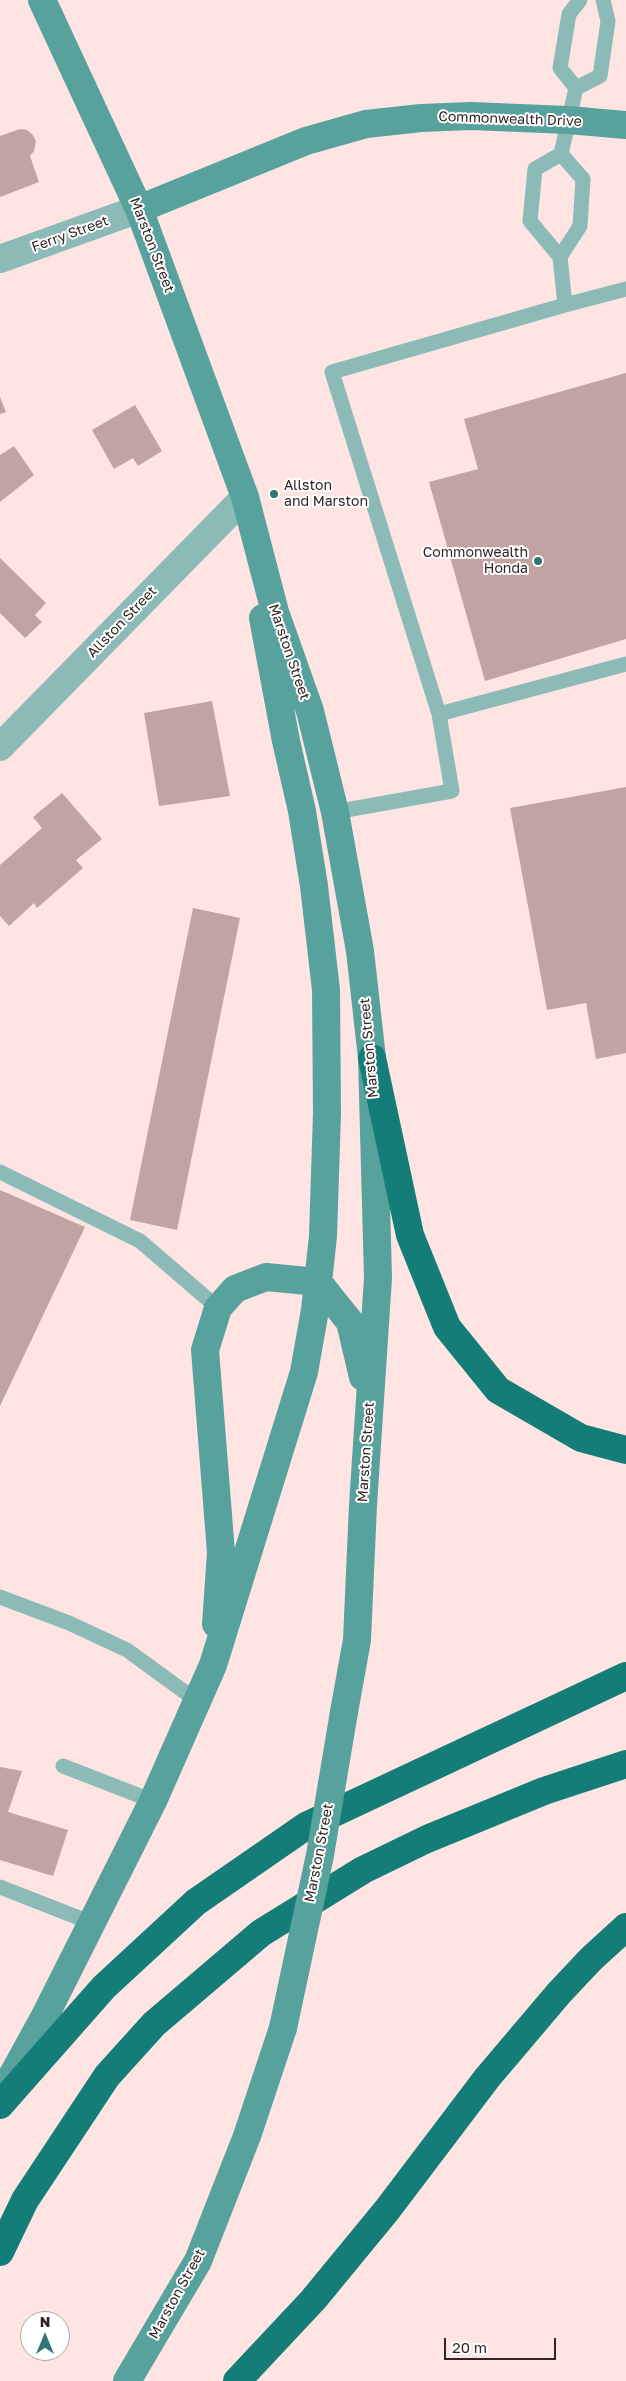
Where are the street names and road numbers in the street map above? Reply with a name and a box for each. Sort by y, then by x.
street label: Commonwealth Drive [438,108,582,130]
street label: Marston Street [126,195,178,295]
street label: Ferry Street [29,212,111,256]
street label: Allston Street [84,583,160,661]
street label: Marston Street [265,602,313,702]
street label: Marston Street [356,997,382,1099]
street label: Marston Street [354,1401,378,1503]
street label: Marston Street [301,1802,337,1904]
street label: Marston Street [145,2246,209,2342]

